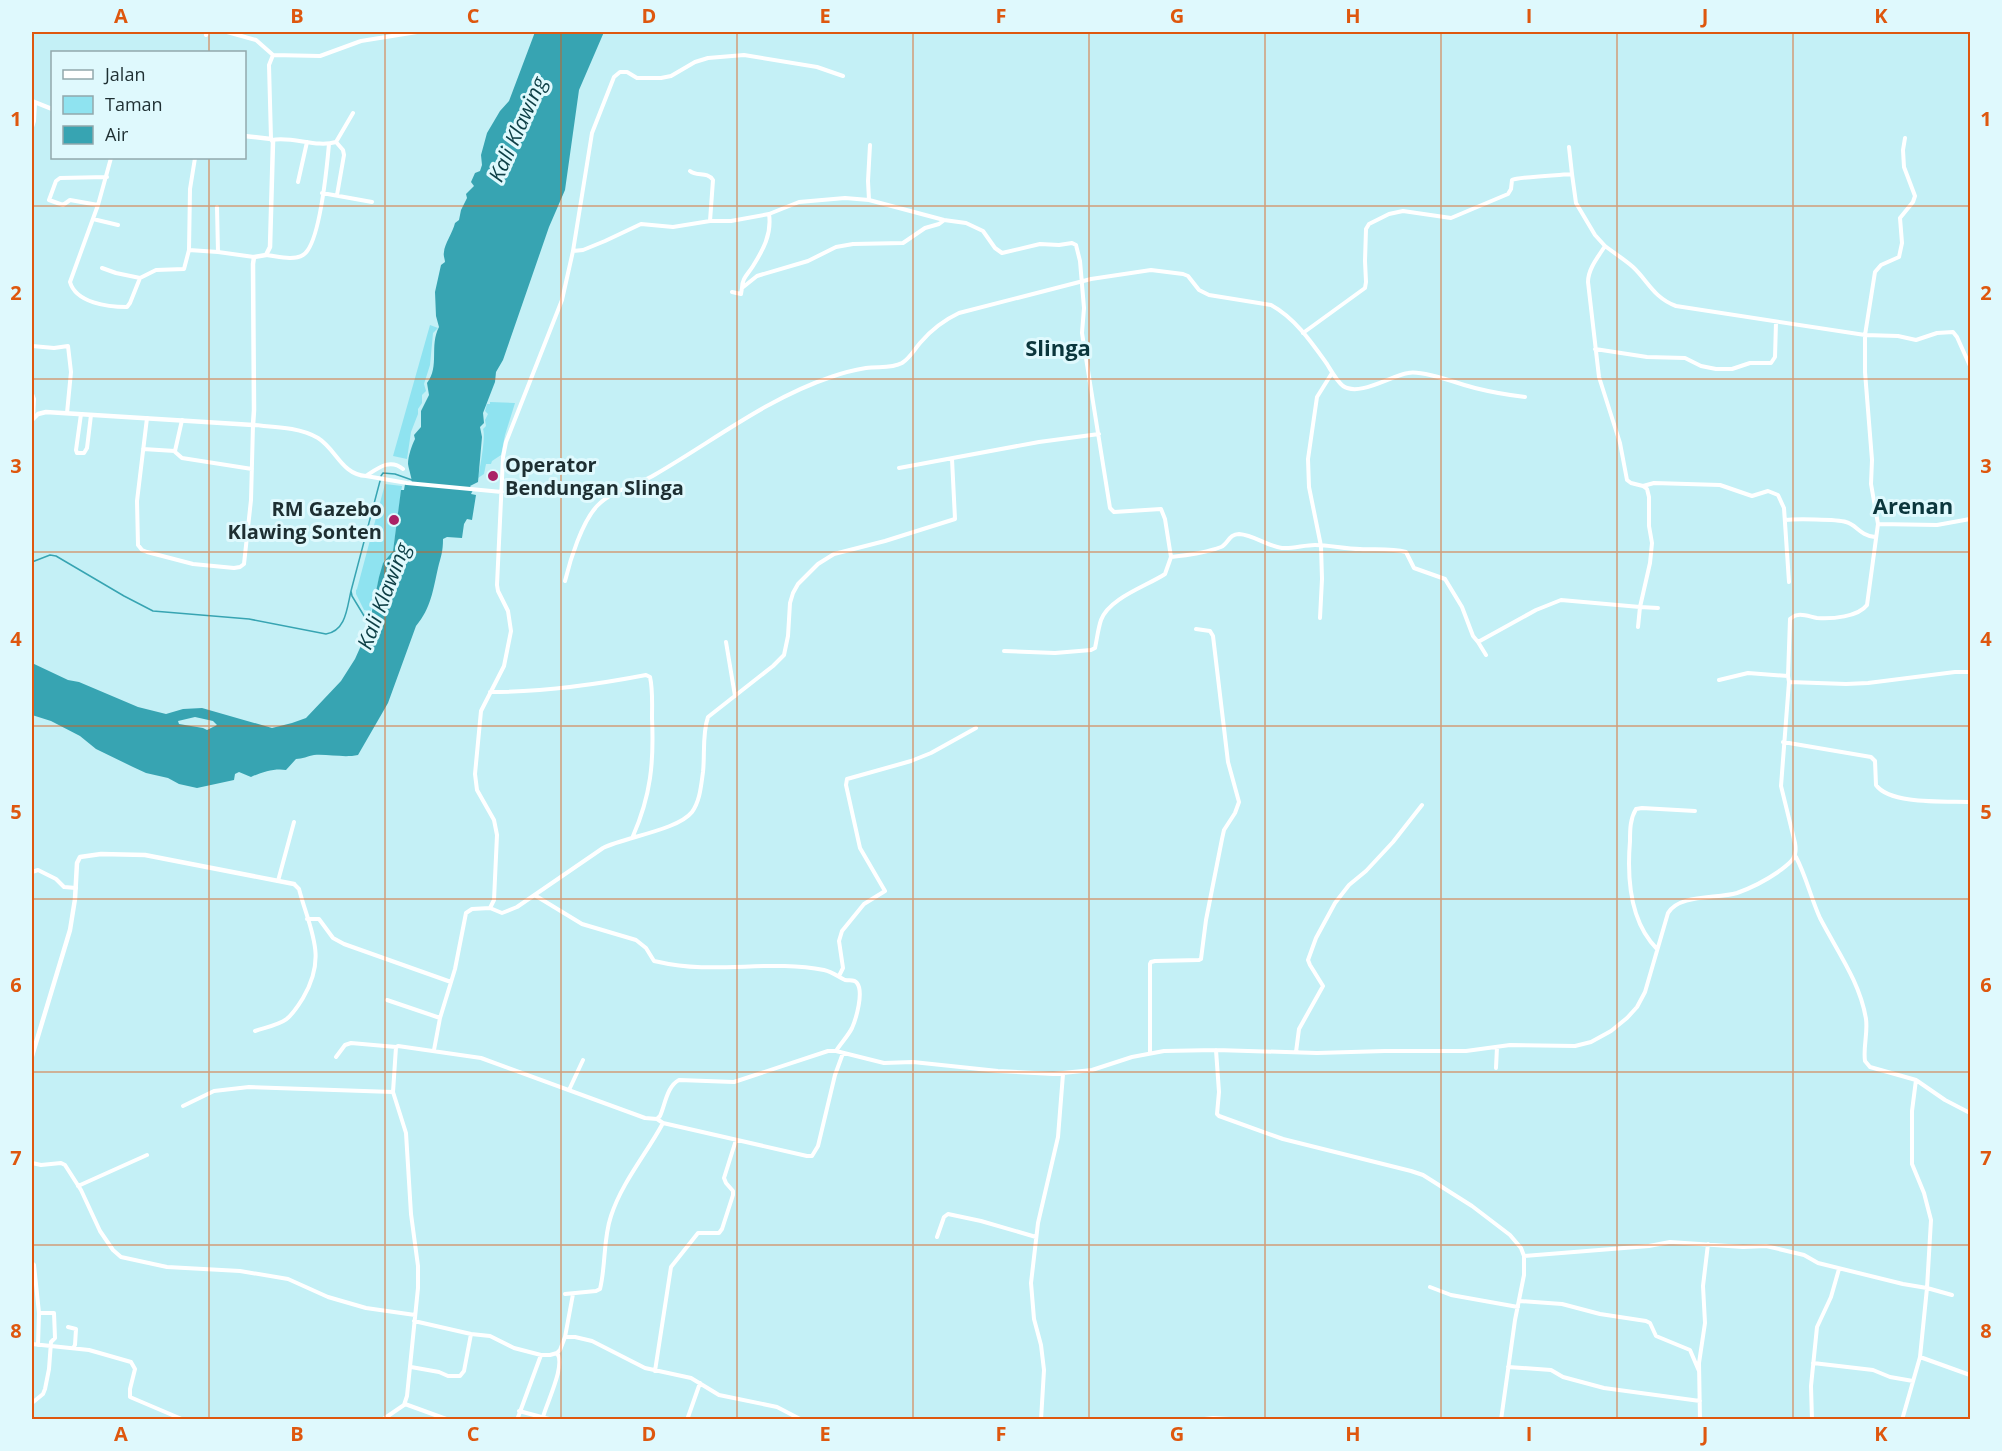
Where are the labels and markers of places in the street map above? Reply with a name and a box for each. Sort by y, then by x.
place label: Operator Bendungan Slinga [505,451,684,501]
marker: Operator Bendungan Slinga [486,469,500,483]
place label: RM Gazebo Klawing Sonten [227,495,382,545]
marker: RM Gazebo Klawing Sonten [387,513,401,527]

